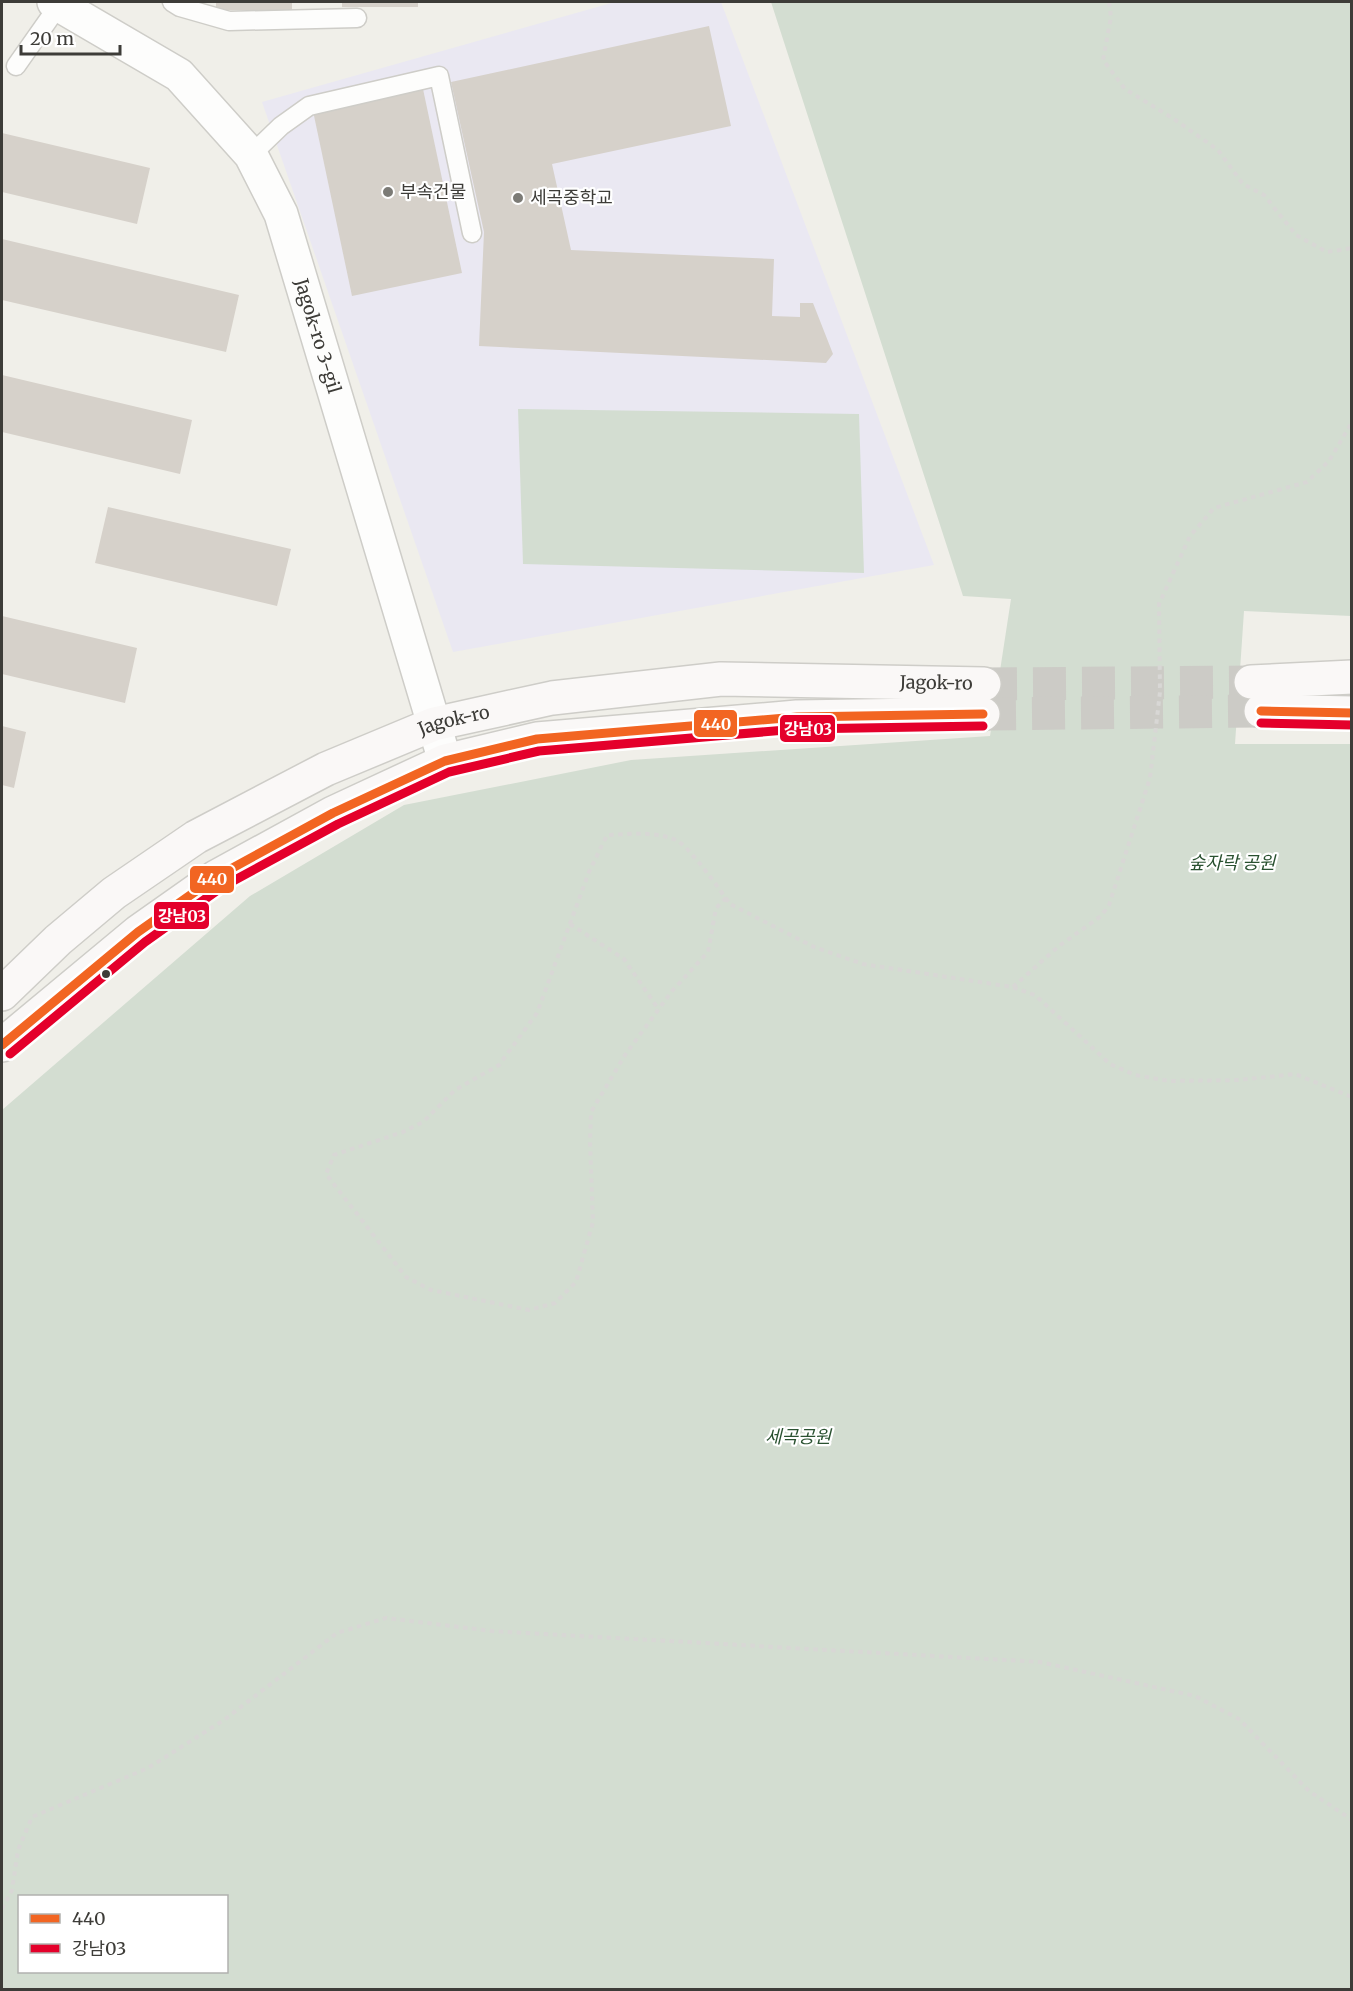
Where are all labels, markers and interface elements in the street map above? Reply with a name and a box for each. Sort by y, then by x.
scale bar [21,18,120,56]
text: 20 m [30,27,74,50]
place label: 부속건물 [400,180,466,203]
marker: 부속건물 [381,185,395,199]
place label: 세곡중학교 [530,186,613,209]
marker: 세곡중학교 [511,191,525,205]
street label: Jagok-ro 3-gil [290,275,346,396]
street label: Jagok-ro [899,670,973,695]
street label: Jagok-ro [413,700,492,741]
line badge: 440 [693,709,738,738]
text: 440 [701,714,731,734]
line badge: 강남03 [779,714,836,743]
text: 강남03 [784,719,832,739]
park label: 숲자락 공원 [1189,851,1277,874]
line badge: 440 [189,865,235,894]
text: 440 [197,869,227,889]
line badge: 강남03 [153,901,210,930]
text: 강남03 [158,906,206,926]
unlabelled marker [100,968,112,980]
park label: 세곡공원 [765,1425,833,1448]
legend [18,1895,228,1973]
text: 440 [72,1907,106,1930]
text: 강남03 [72,1937,126,1960]

